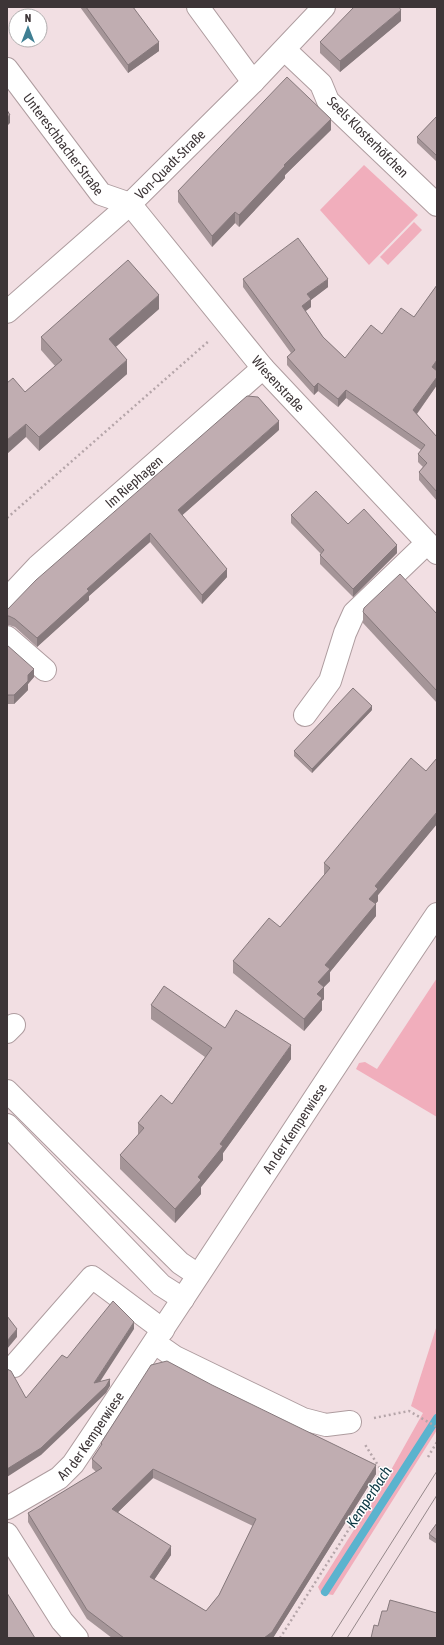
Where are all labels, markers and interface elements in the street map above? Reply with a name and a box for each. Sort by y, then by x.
north arrow [8,8,48,48]
text: N [25,12,31,24]
street label: Untereschbacher Straße [20,90,107,198]
street label: Seels Klosterhöfchen [324,93,412,181]
street label: Von-Quadt-Straße [132,126,208,203]
street label: Wiesenstraße [248,353,308,415]
street label: Im Riephagen [102,452,166,511]
street label: An der Kemperwiese [259,1081,330,1176]
street label: An der Kemperwiese [54,1389,127,1483]
water label: Kemperbach [342,1463,395,1531]

